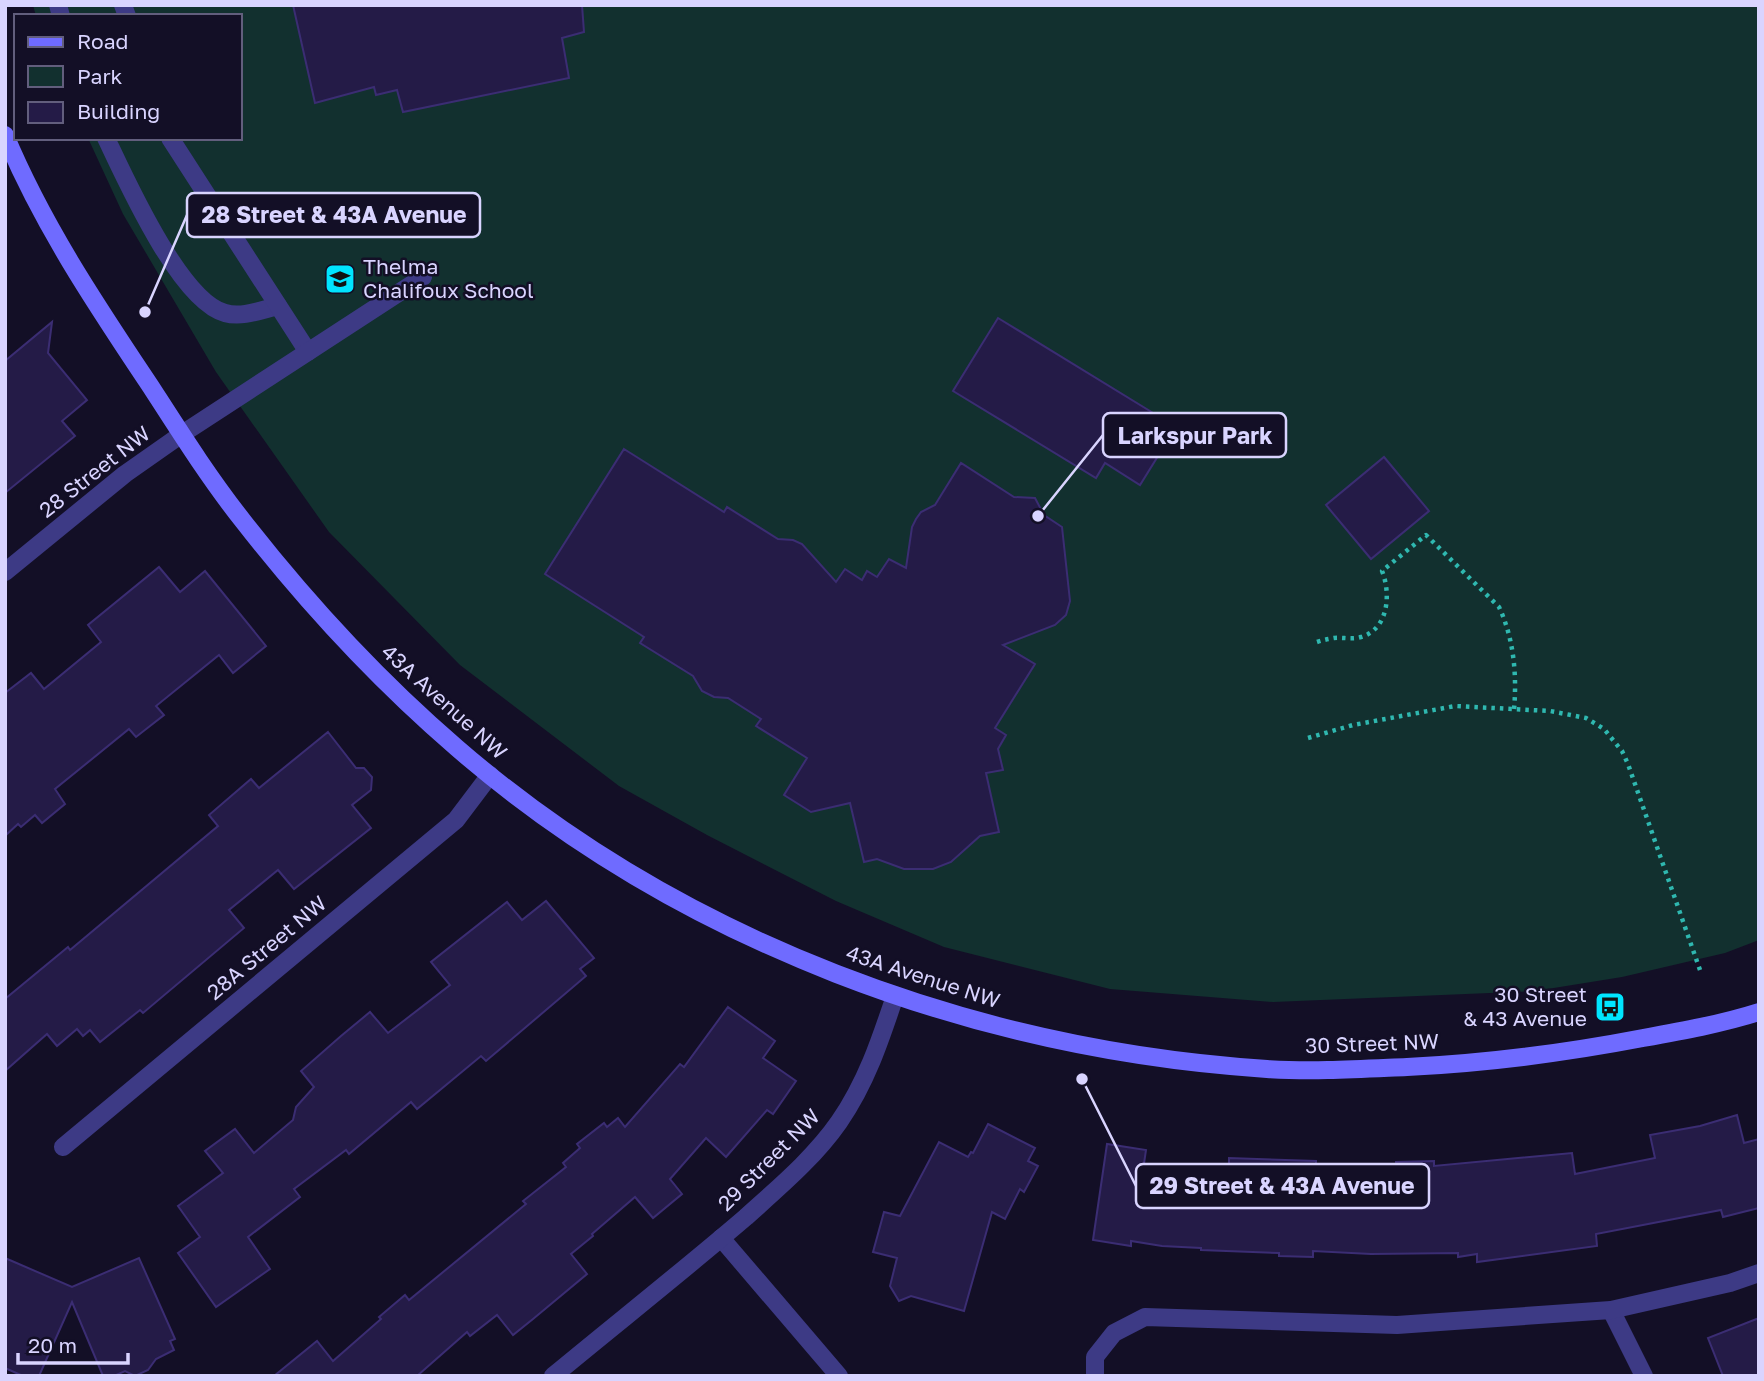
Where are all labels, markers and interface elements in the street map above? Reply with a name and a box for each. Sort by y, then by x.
legend [14,14,242,140]
text: Road [77,28,128,54]
text: Park [77,63,123,89]
text: Building [77,98,160,124]
callout: 28 Street & 43A Avenue [187,193,480,237]
text: 28 Street & 43A Avenue [201,200,467,228]
place label: Thelma Chalifoux School [363,253,534,303]
school or university icon: Thelma Chalifoux School [323,262,357,296]
callout: Larkspur Park [1103,413,1286,457]
street label: 28 Street NW [34,420,155,523]
text: Larkspur Park [1117,421,1273,449]
street label: 43A Avenue NW [377,638,513,764]
street label: 28A Street NW [201,890,331,1005]
street label: 43A Avenue NW [843,939,1003,1013]
place label: 30 Street & 43 Avenue [1463,981,1587,1031]
bus stop icon: 30 Street & 43 Avenue [1593,990,1627,1024]
street label: 30 Street NW [1305,1028,1439,1058]
street label: 29 Street NW [712,1103,825,1216]
callout: 29 Street & 43A Avenue [1136,1164,1429,1208]
text: 29 Street & 43A Avenue [1149,1171,1415,1199]
scale bar [18,1322,128,1366]
text: 20 m [28,1332,77,1358]

